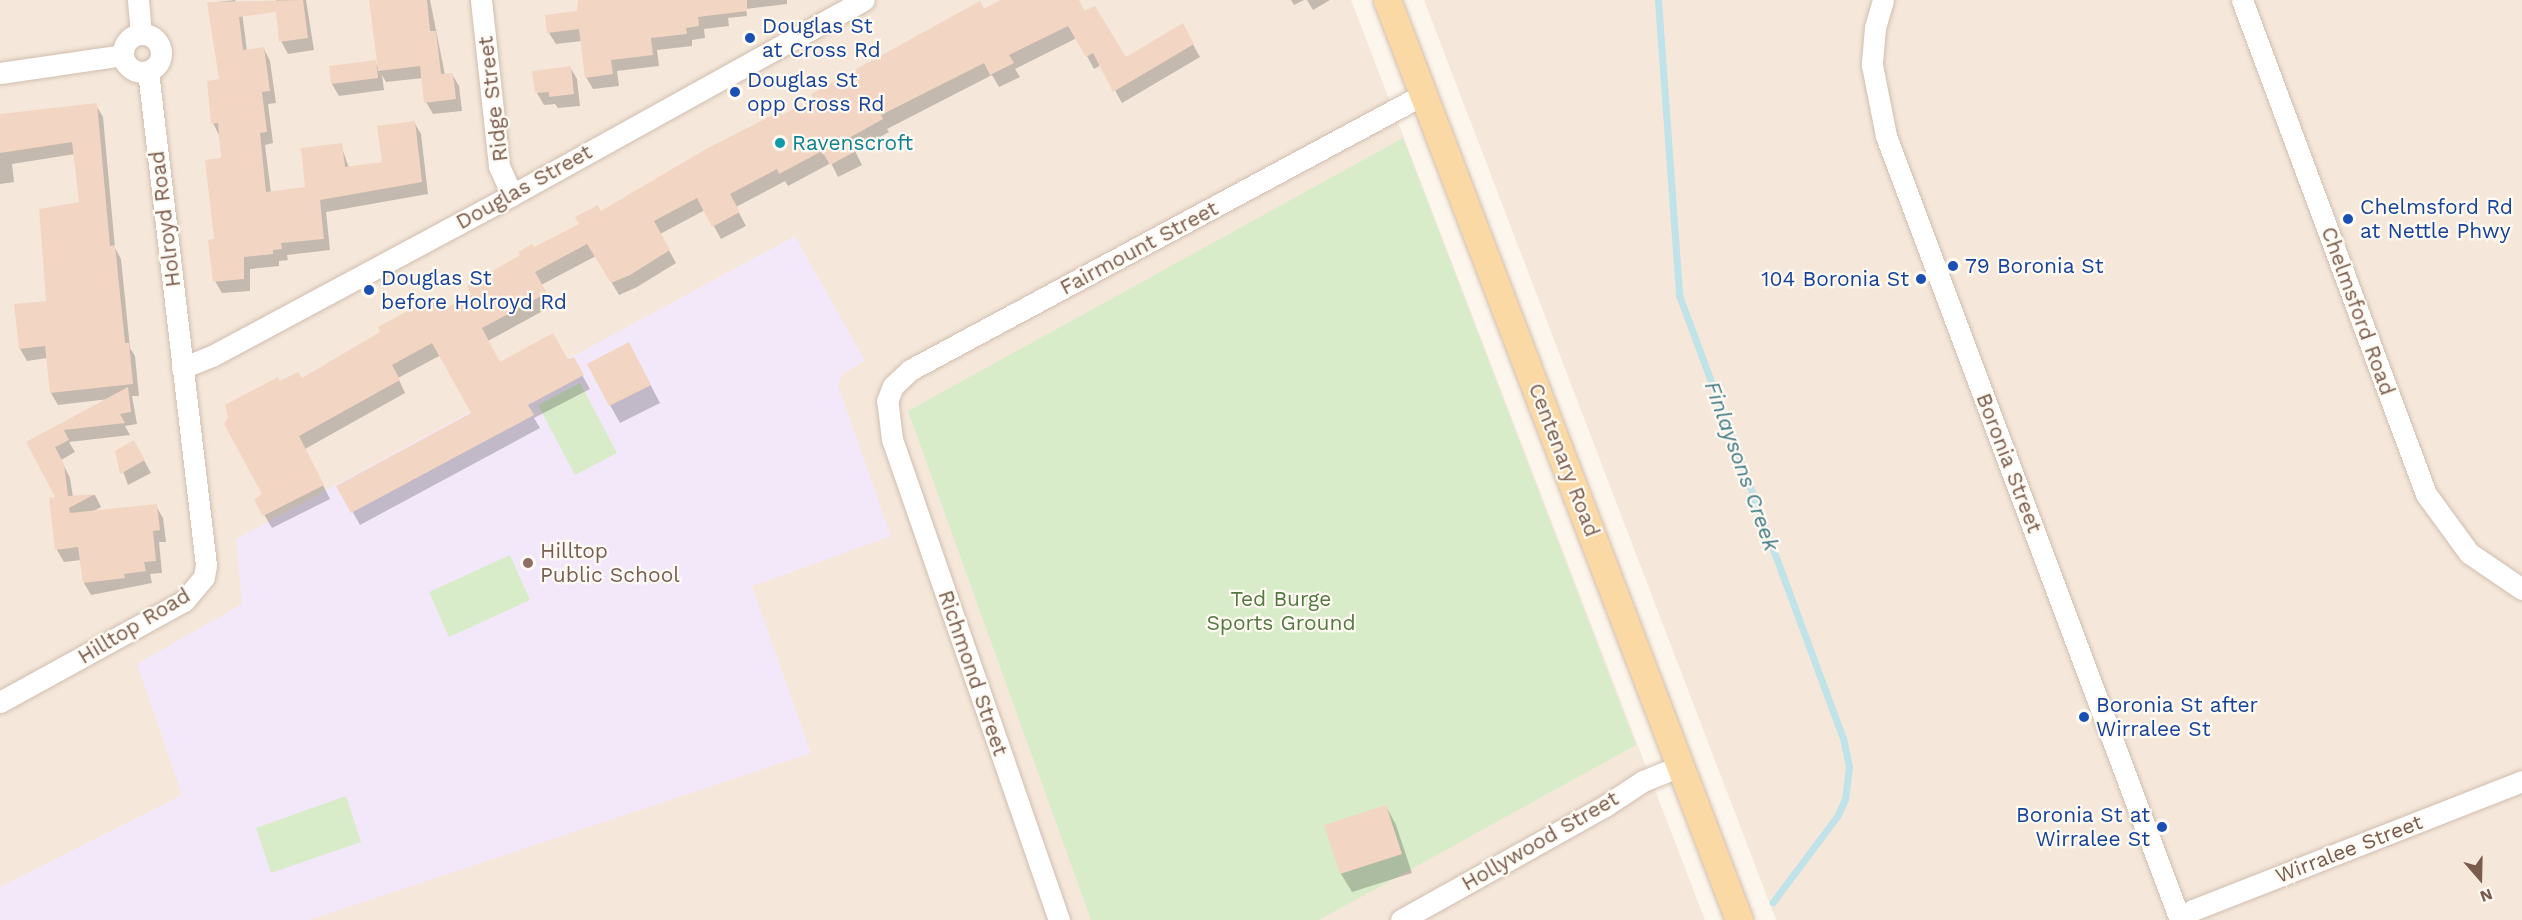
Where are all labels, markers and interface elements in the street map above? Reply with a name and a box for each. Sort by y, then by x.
place label: Douglas St at Cross Rd [762,13,881,63]
marker: Douglas St at Cross Rd [743,31,757,45]
street label: Ridge Street [473,35,513,163]
place label: Douglas St opp Cross Rd [747,67,884,117]
marker: Douglas St opp Cross Rd [728,85,742,99]
place label: Ravenscroft [792,130,913,156]
marker: Ravenscroft [773,136,787,150]
street label: Douglas Street [452,139,596,235]
street label: Holroyd Road [144,149,186,289]
place label: Chelmsford Rd at Nettle Phwy [2360,194,2513,244]
street label: Fairmount Street [1056,196,1222,300]
marker: Chelmsford Rd at Nettle Phwy [2341,212,2355,226]
street label: Chelmsford Road [2316,223,2400,399]
place label: 79 Boronia St [1965,253,2104,279]
marker: 79 Boronia St [1946,259,1960,273]
place label: Douglas St before Holroyd Rd [381,265,567,315]
place label: 104 Boronia St [1761,266,1909,292]
marker: 104 Boronia St [1914,272,1928,286]
marker: Douglas St before Holroyd Rd [362,283,376,297]
water label: Finlaysons Creek [1699,377,1785,555]
street label: Centenary Road [1523,379,1605,541]
street label: Boronia Street [1971,389,2047,537]
place label: Hilltop Public School [540,538,680,588]
marker: Hilltop Public School [521,556,535,570]
street label: Hilltop Road [73,583,195,669]
park label: Ted Burge Sports Ground [1206,586,1356,636]
street label: Richmond Street [933,587,1013,759]
place label: Boronia St after Wirralee St [2096,692,2259,742]
marker: Boronia St after Wirralee St [2077,710,2091,724]
street label: Hollywood Street [1457,786,1623,896]
place label: Boronia St at Wirralee St [2016,802,2150,852]
street label: Wirralee Street [2272,809,2426,889]
marker: Boronia St at Wirralee St [2155,820,2169,834]
north arrow [2450,848,2510,908]
text: N [2478,884,2495,906]

